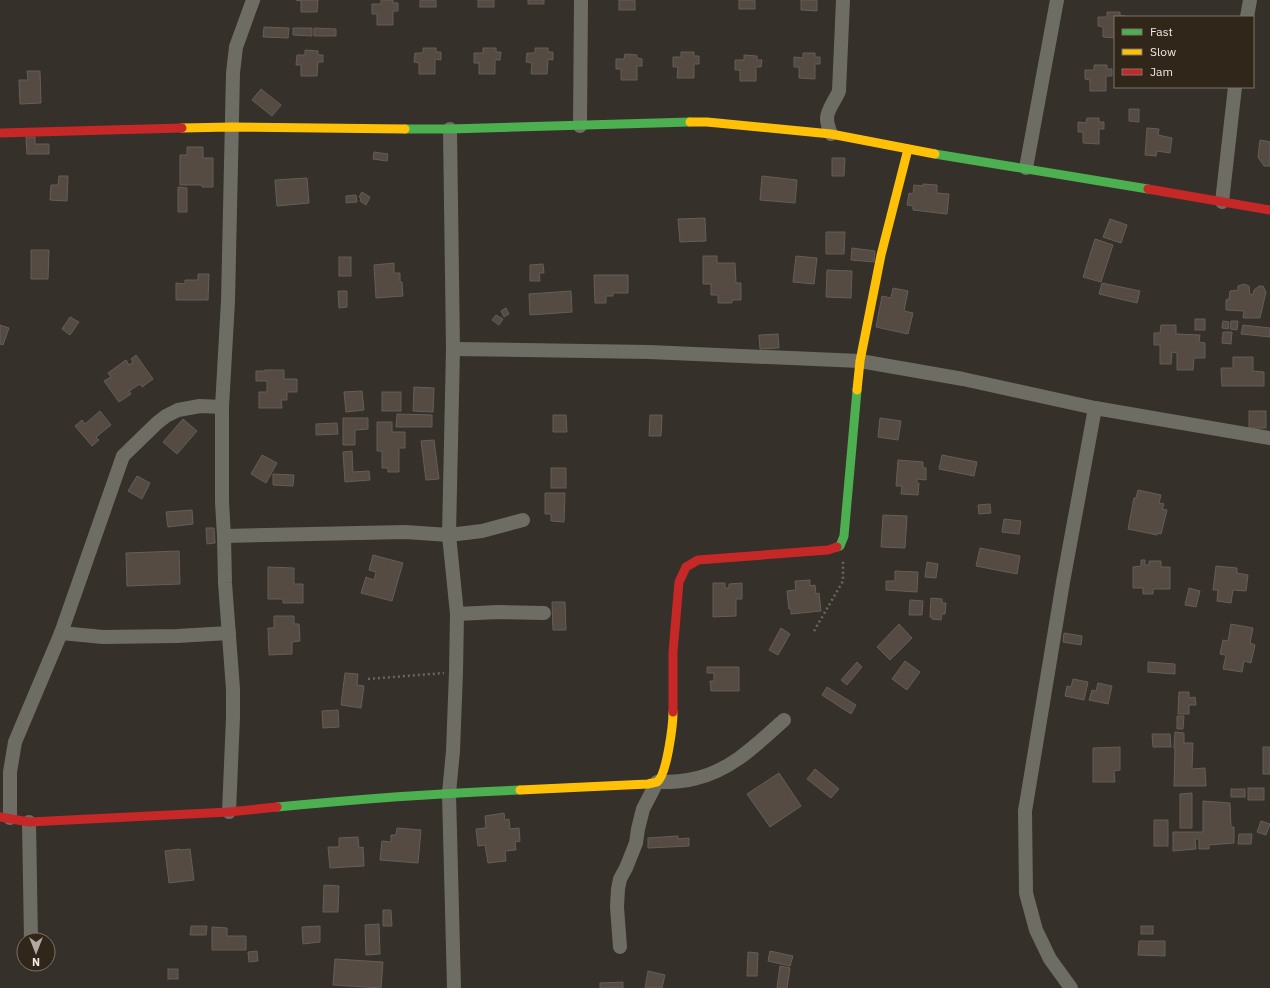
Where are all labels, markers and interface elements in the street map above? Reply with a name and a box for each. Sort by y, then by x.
legend [1114,16,1254,88]
text: Fast [1150,24,1173,39]
text: Slow [1150,44,1176,59]
text: Jam [1150,64,1173,79]
north arrow [16,932,56,972]
text: N [32,955,40,969]

